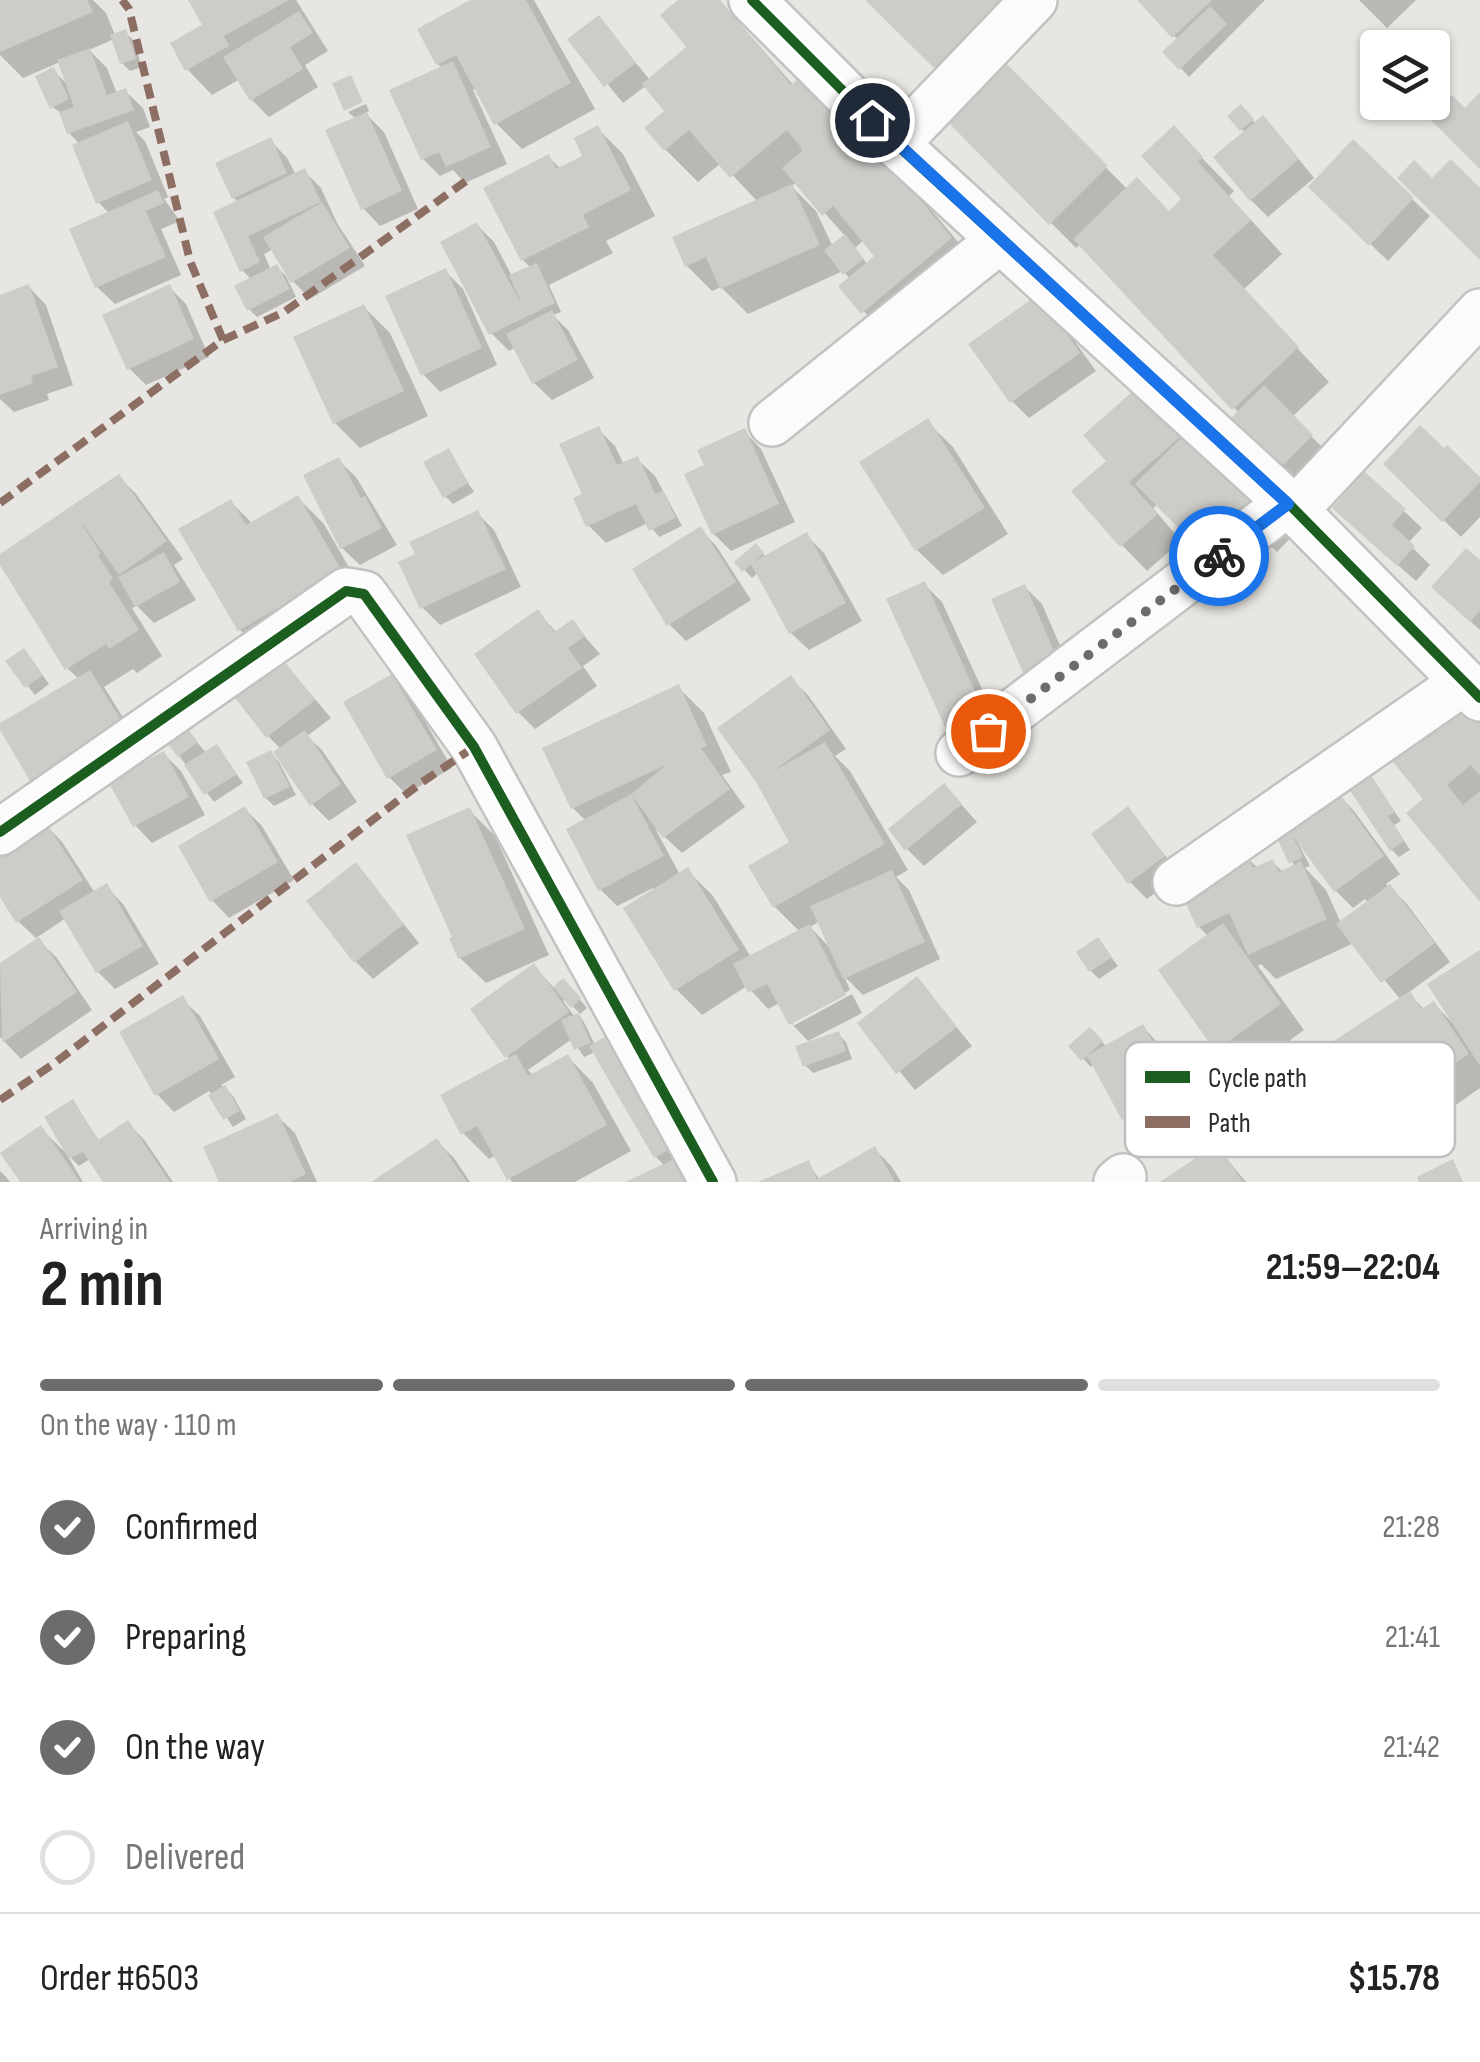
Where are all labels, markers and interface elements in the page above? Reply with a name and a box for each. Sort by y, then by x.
map controls [1360,30,1450,120]
button: layers [1360,30,1450,120]
pin [830,78,915,163]
icon: home [845,93,900,148]
courier [1169,506,1269,606]
icon: bike [1192,529,1247,584]
pin [946,689,1031,774]
icon: bag [961,704,1016,759]
legend [1125,1042,1455,1157]
text: Cycle path [1208,1062,1307,1095]
text: Path [1208,1107,1251,1140]
text: Arriving in [40,1210,148,1249]
text: 21:59–22:04 [1266,1245,1440,1290]
text: 2 min [40,1247,164,1325]
text: On the way · 110 m [40,1406,237,1445]
icon: check [40,1500,95,1555]
text: Confirmed [125,1505,258,1550]
text: 21:28 [1382,1508,1440,1547]
icon: check [40,1610,95,1665]
text: Preparing [125,1615,246,1660]
text: 21:41 [1385,1618,1440,1657]
icon: check [40,1720,95,1775]
text: On the way [125,1725,265,1770]
text: 21:42 [1383,1728,1440,1767]
text: Delivered [125,1835,245,1880]
text: Order #6503 [40,1956,199,2001]
text: $15.78 [1347,1956,1440,2001]

